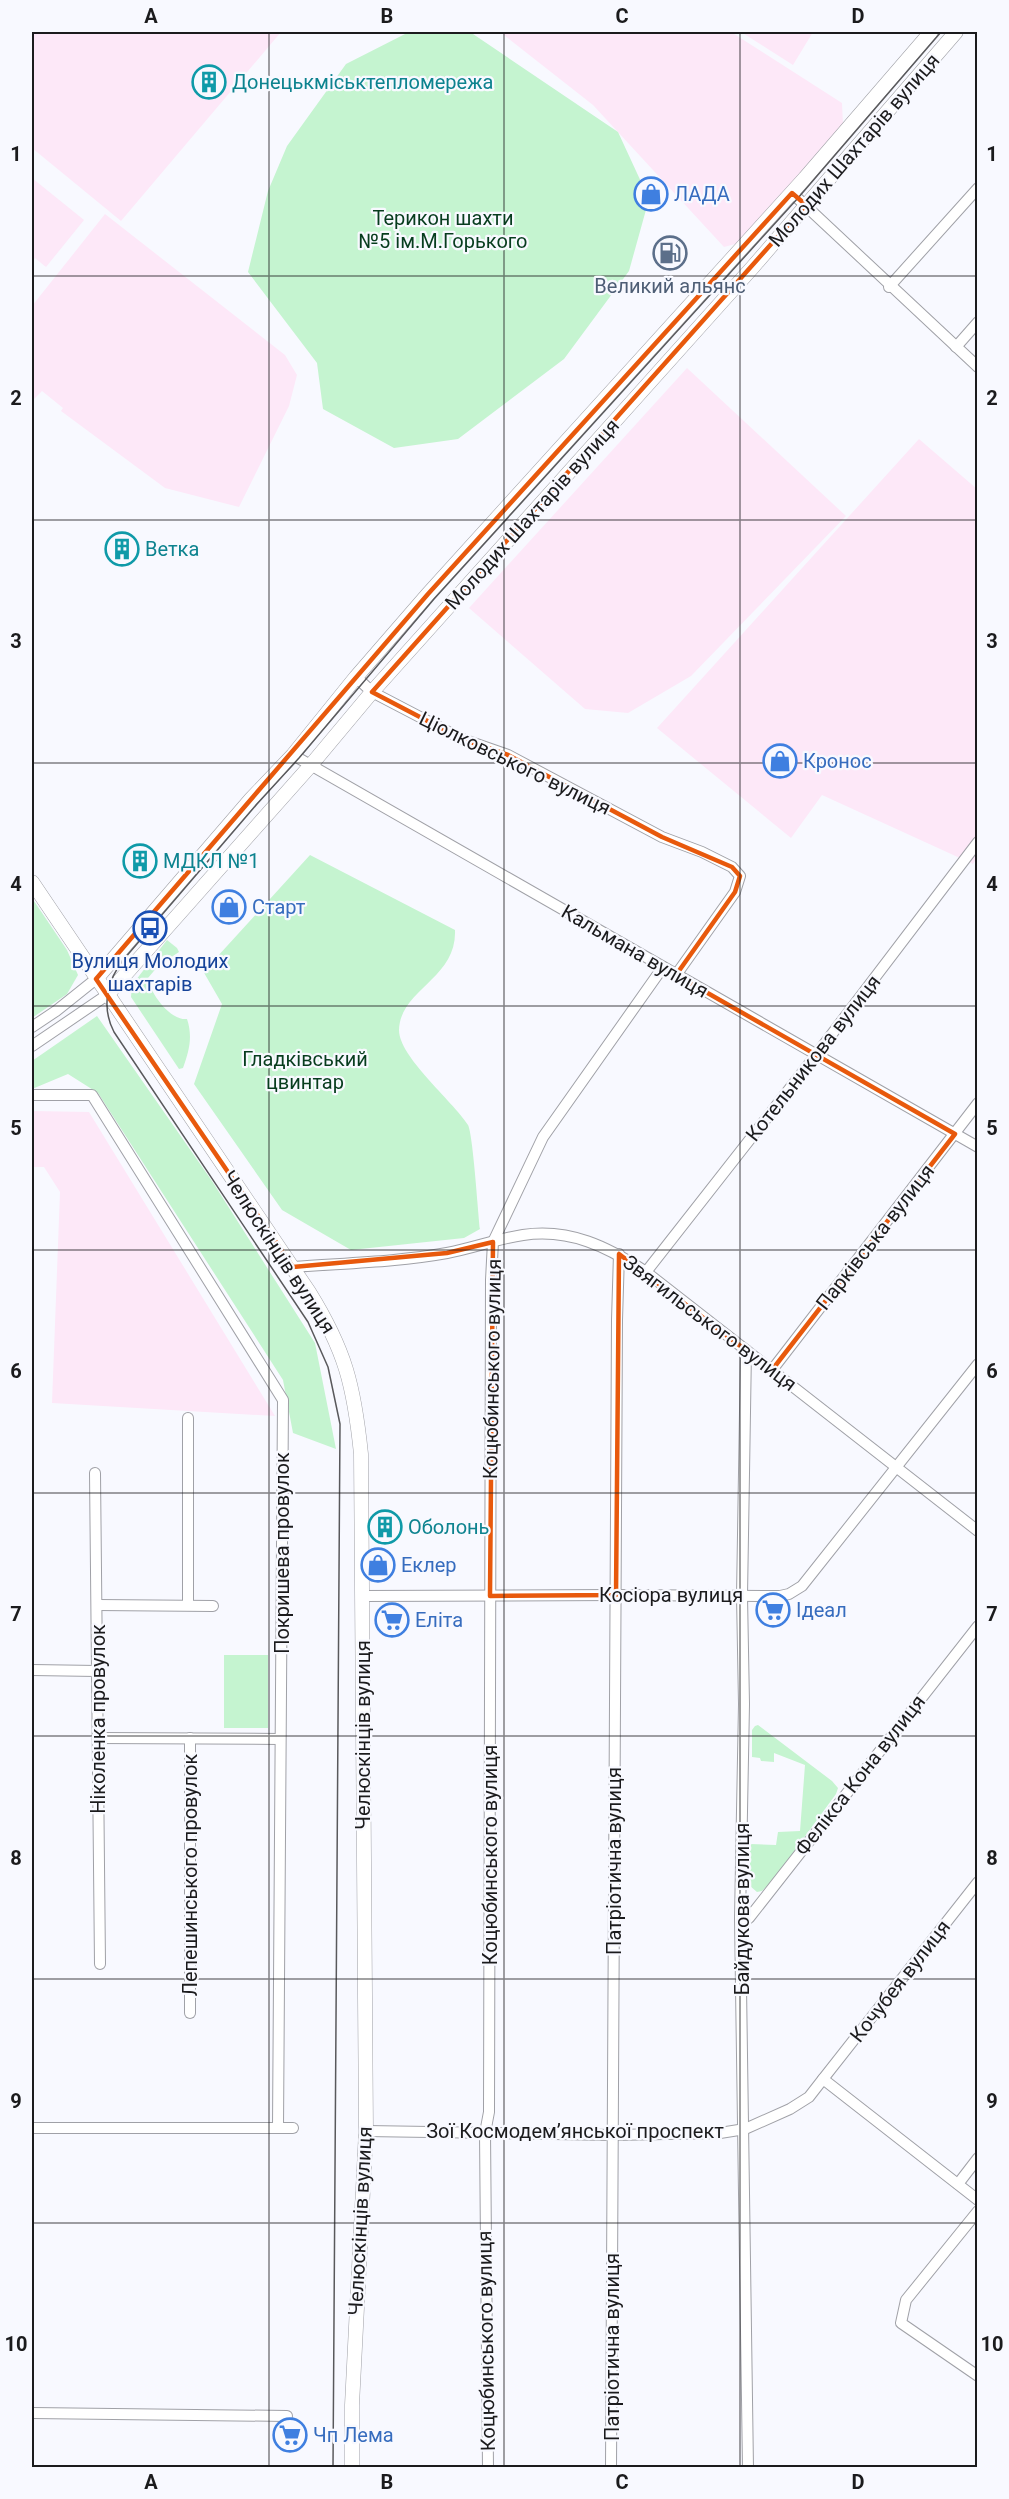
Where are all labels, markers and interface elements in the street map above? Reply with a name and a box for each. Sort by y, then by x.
text: A [144,4,158,28]
text: B [381,4,393,28]
text: C [615,4,629,28]
text: D [852,4,865,28]
street label: Молодих Шахтарів вулиця [763,48,945,252]
building icon: Донецькміськтепломережа [191,64,227,100]
place label: Донецькміськтепломережа [232,70,493,94]
text: 1 [10,142,22,166]
text: 1 [986,142,998,166]
shop icon: ЛАДА [633,176,669,212]
place label: ЛАДА [674,182,730,206]
park label: Терикон шахти №5 ім.М.Горького [359,206,527,253]
fuel station icon: Великий альянс [652,235,688,271]
place label: Великий альянс [594,274,746,298]
text: 2 [10,386,22,410]
text: 2 [986,386,998,410]
street label: Молодих Шахтарів вулиця [440,414,624,614]
building icon: Ветка [104,531,140,567]
place label: Ветка [145,537,199,561]
text: 3 [10,629,22,653]
text: 3 [986,629,998,653]
street label: Ціолковського вулиця [415,706,615,820]
shop icon: Кронос [762,743,798,779]
place label: Кронос [803,749,872,773]
building icon: МДКЛ №1 [122,843,158,879]
place label: МДКЛ №1 [163,849,259,873]
text: 4 [10,872,22,896]
text: 4 [986,872,998,896]
shop icon: Старт [211,889,247,925]
place label: Старт [252,895,306,919]
street label: Кальмана вулиця [557,899,713,1003]
bus stop icon: Вулиця Молодих шахтарів [132,910,168,946]
place label: Вулиця Молодих шахтарів [71,949,229,996]
street label: Котельникова вулиця [741,970,885,1146]
park label: Гладківський цвинтар [242,1047,368,1094]
text: 5 [10,1116,22,1140]
text: 5 [986,1116,998,1140]
street label: Парківська вулиця [811,1160,939,1314]
street label: Челюскінців вулиця [217,1166,341,1338]
street label: Звягильського вулиця [619,1250,801,1396]
street label: Коцюбинського вулиця [478,1259,506,1479]
text: 6 [10,1359,22,1383]
text: 6 [986,1359,998,1383]
street label: Покришева провулок [270,1452,294,1654]
building icon: Оболонь [367,1509,403,1545]
place label: Оболонь [408,1515,489,1539]
shop icon: Еклер [360,1547,396,1583]
place label: Еклер [401,1553,457,1577]
street label: Косіора вулиця [599,1583,743,1607]
supermarket icon: Ідеал [755,1592,791,1628]
place label: Ідеал [796,1598,847,1622]
text: 7 [10,1602,22,1626]
supermarket icon: Еліта [374,1602,410,1638]
text: 7 [986,1602,998,1626]
place label: Еліта [415,1608,463,1632]
street label: Ніколенка провулок [86,1624,110,1814]
street label: Челюскінців вулиця [351,1640,375,1830]
street label: Фелікса Кона вулиця [790,1690,930,1860]
street label: Коцюбинського вулиця [478,1745,502,1965]
street label: Лепешинського провулок [178,1754,202,1996]
street label: Патріотична вулиця [602,1767,626,1955]
street label: Байдукова вулиця [730,1823,754,1995]
text: 8 [10,1846,22,1870]
text: 8 [986,1846,998,1870]
street label: Кочубея вулиця [845,1915,955,2047]
text: 9 [10,2089,22,2113]
text: 9 [986,2089,998,2113]
street label: Зої Космодем’янської проспект [426,2119,724,2143]
street label: Челюскінців вулиця [343,2126,377,2316]
street label: Коцюбинського вулиця [472,2231,500,2451]
street label: Патріотична вулиця [600,2253,624,2441]
text: 10 [5,2332,27,2356]
text: 10 [981,2332,1003,2356]
supermarket icon: Чп Лема [272,2417,308,2453]
place label: Чп Лема [313,2423,394,2447]
text: A [144,2470,158,2494]
text: B [381,2470,393,2494]
text: C [615,2470,629,2494]
text: D [852,2470,865,2494]

